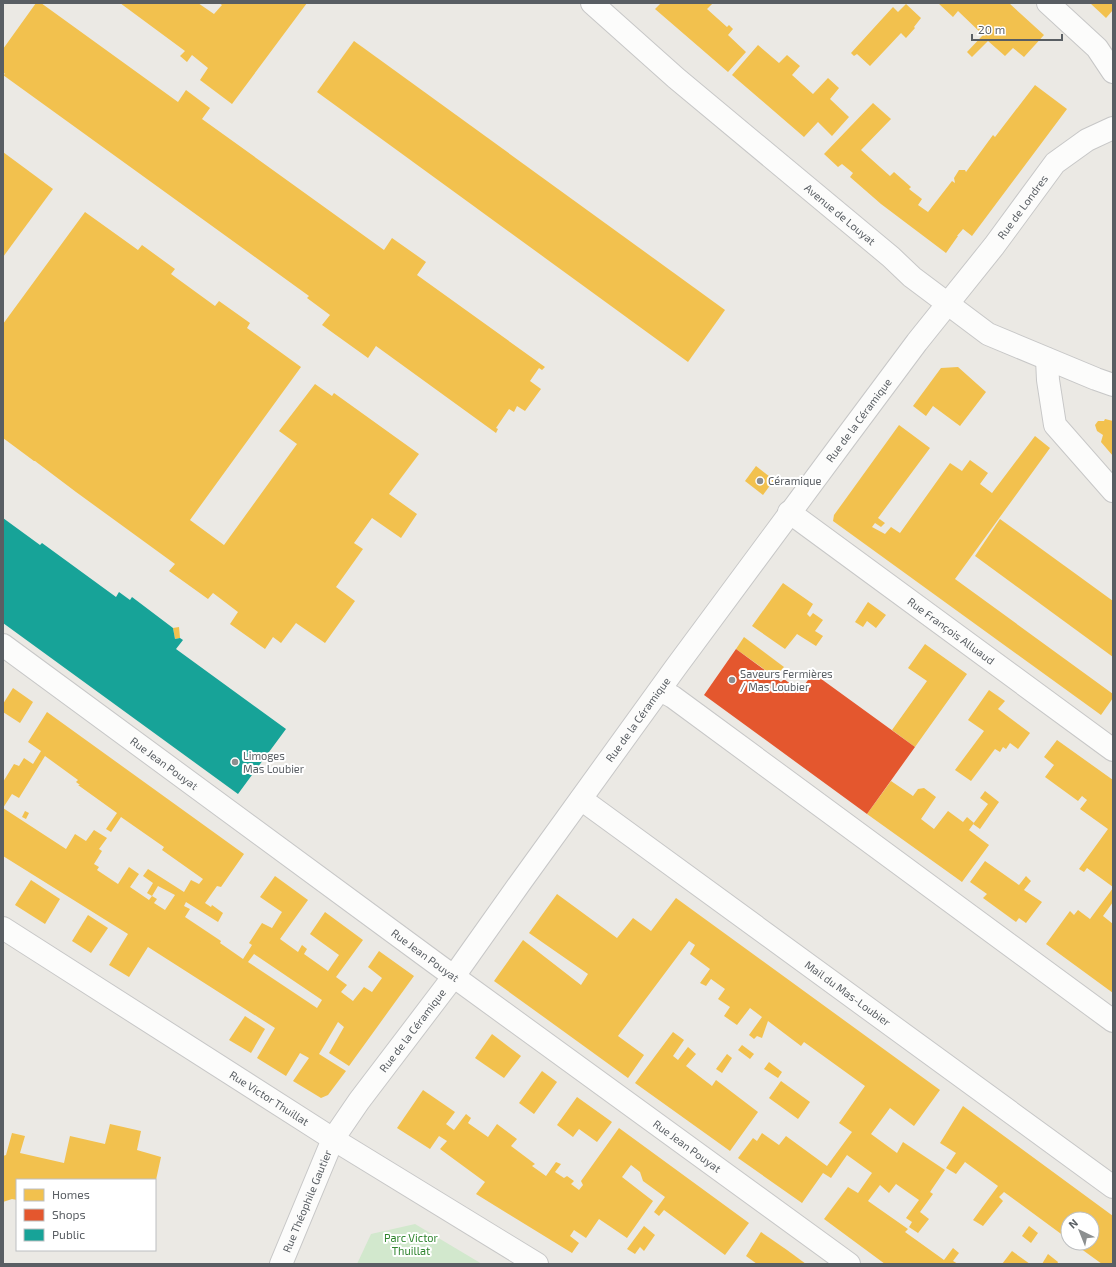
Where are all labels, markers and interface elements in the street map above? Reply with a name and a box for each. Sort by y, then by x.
scale bar [972,16,1062,42]
text: 20 m [978,22,1005,36]
street label: Rue de Londres [994,172,1050,241]
street label: Avenue de Louyat [802,181,878,247]
street label: Rue de la Céramique [823,375,894,465]
place label: Céramique [768,474,822,487]
marker: Céramique [755,476,765,486]
street label: Rue François Alluaud [905,594,997,667]
place label: Saveurs Fermières / Mas Loubier [740,667,833,693]
street label: Rue de la Céramique [603,674,673,764]
marker: Saveurs Fermières / Mas Loubier [727,675,737,685]
street label: Rue Jean Pouyat [128,734,201,792]
place label: Limoges Mas Loubier [243,749,305,775]
marker: Limoges Mas Loubier [230,757,240,767]
street label: Rue Jean Pouyat [389,926,462,984]
street label: Mail du Mas-Loubier [803,958,894,1029]
street label: Rue de la Céramique [376,986,448,1075]
street label: Rue Victor Thuillat [227,1068,312,1128]
street label: Rue Jean Pouyat [651,1117,724,1175]
street label: Rue Théophile Gautier [280,1147,334,1254]
legend [16,1179,156,1251]
text: Homes [52,1187,90,1201]
text: Shops [52,1207,86,1221]
north arrow [1060,1211,1100,1251]
text: N [1065,1216,1080,1231]
text: Public [52,1227,85,1241]
park label: Parc Victor Thuillat [384,1231,439,1257]

